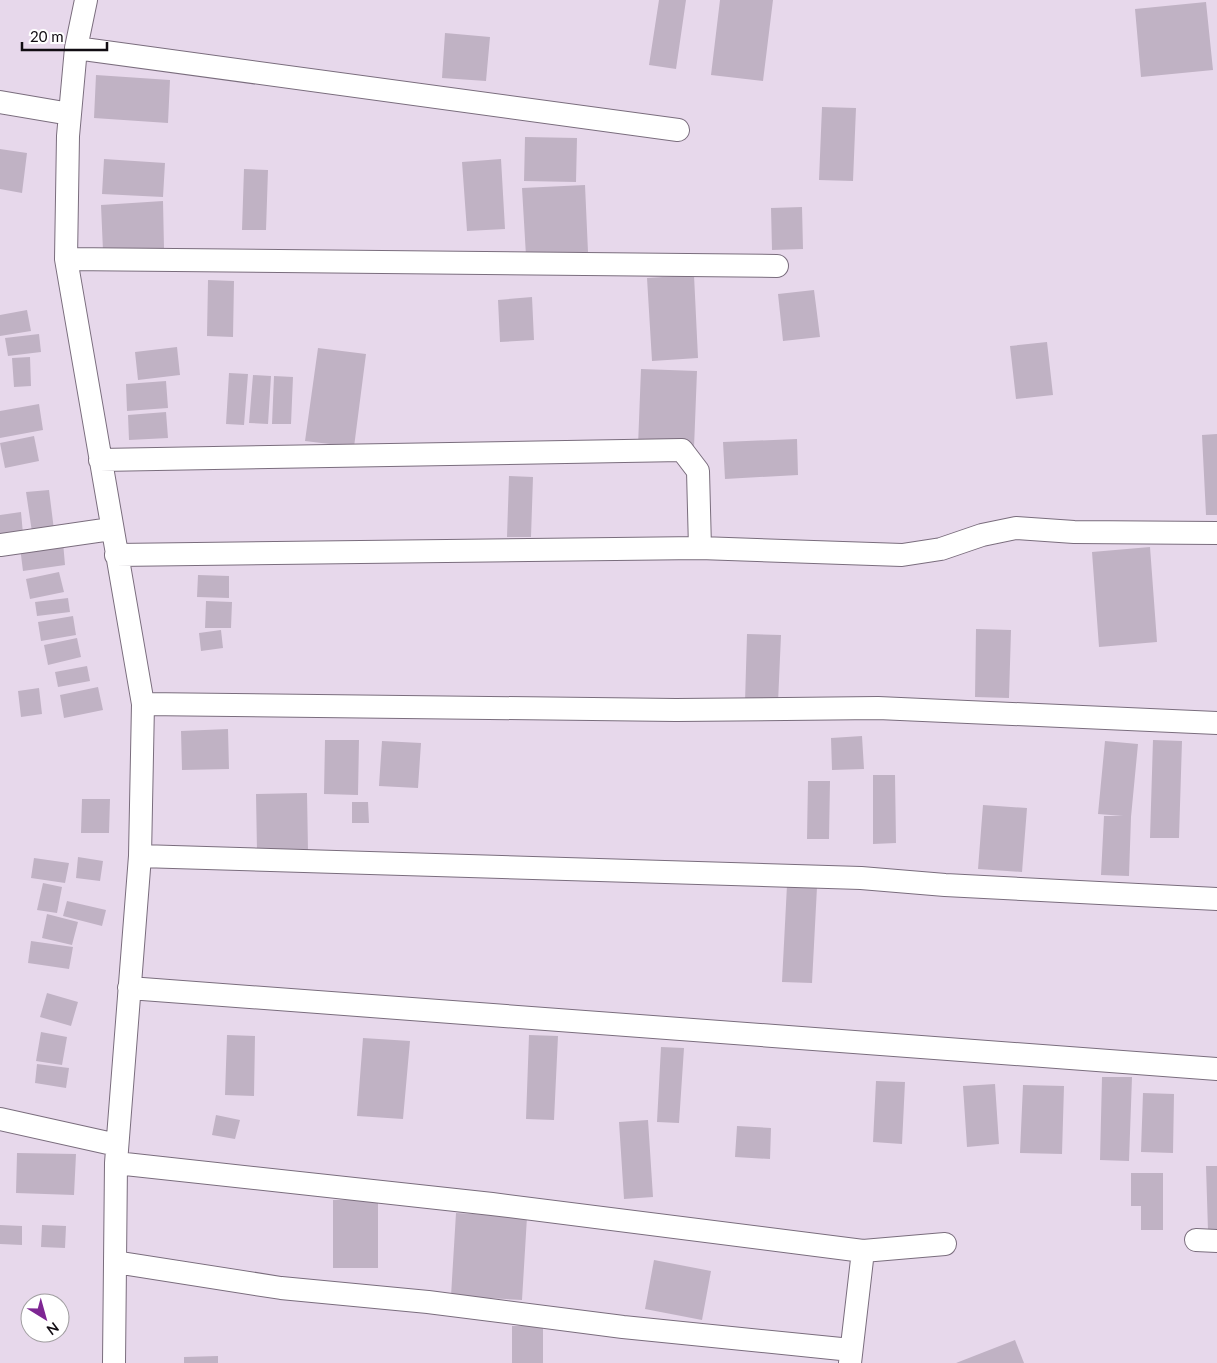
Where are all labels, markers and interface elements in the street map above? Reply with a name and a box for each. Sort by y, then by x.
scale bar [22,20,108,52]
text: 20 m [30,27,64,45]
north arrow [20,1293,70,1343]
text: N [44,1319,63,1339]

